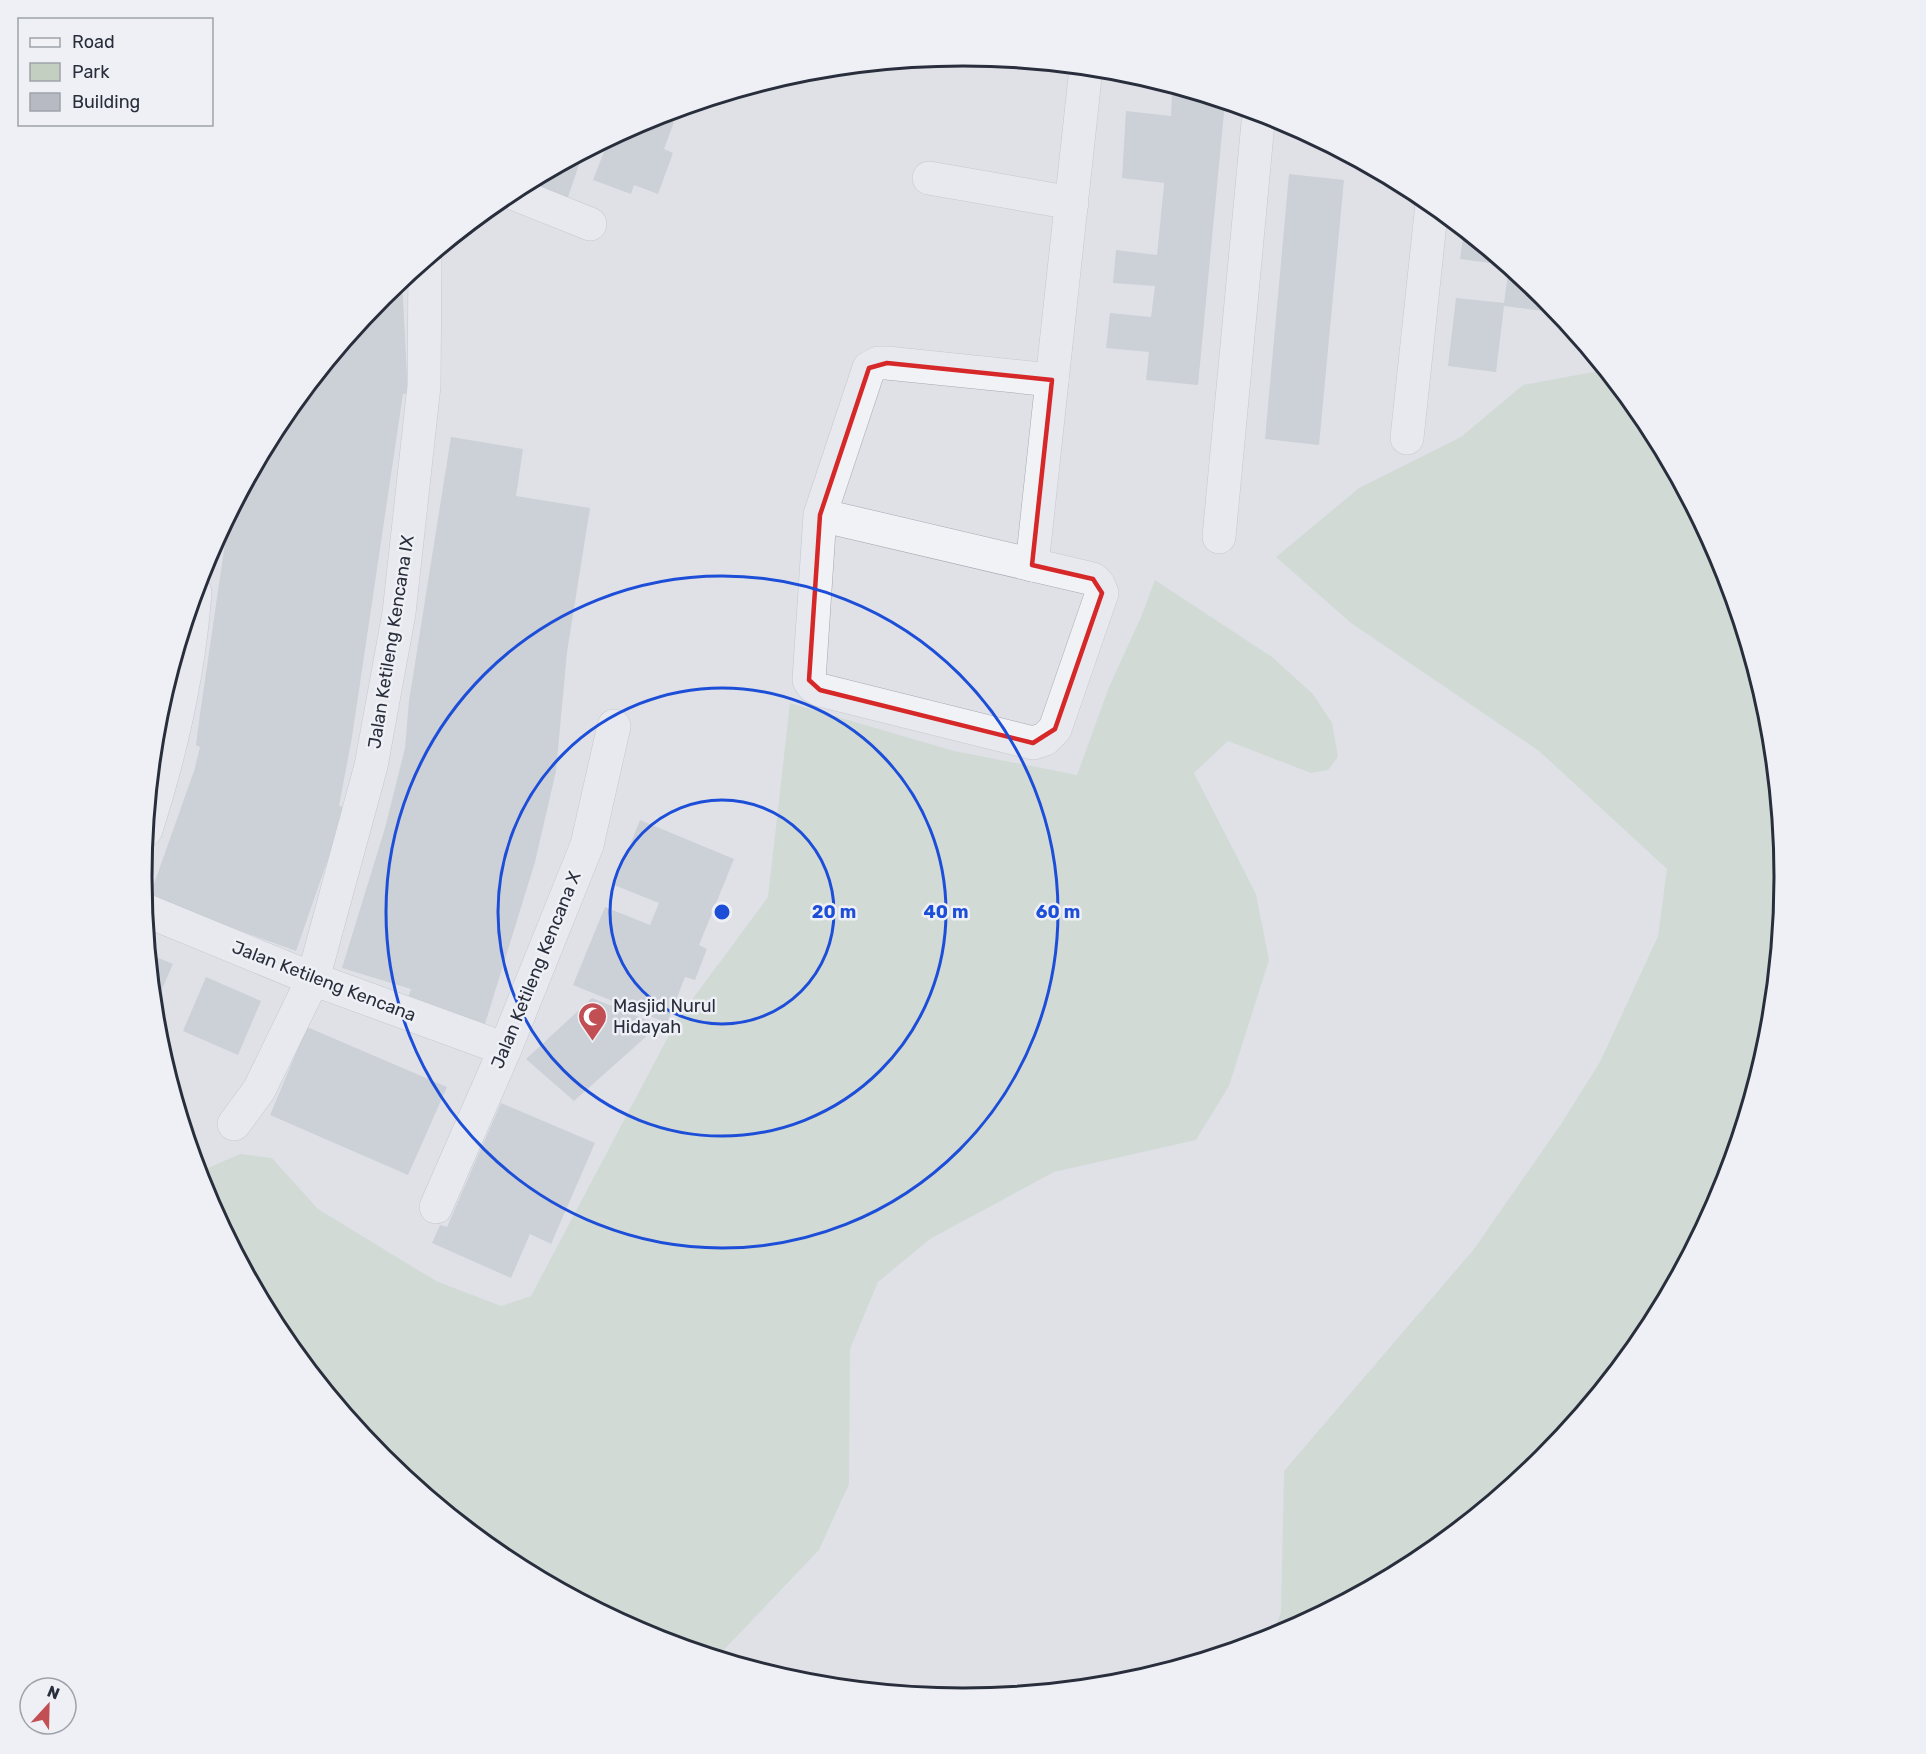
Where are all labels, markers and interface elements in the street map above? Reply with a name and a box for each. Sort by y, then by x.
legend [18,18,213,126]
text: Road [72,31,115,53]
text: Park [72,61,110,83]
text: Building [72,91,140,113]
street label: Jalan Ketileng Kencana IX [363,534,419,750]
street label: Jalan Ketileng Kencana X [486,868,586,1072]
text: 20 m [812,901,856,923]
text: 40 m [924,901,968,923]
text: 60 m [1036,901,1080,923]
centre of rings [712,902,732,922]
street label: Jalan Ketileng Kencana [229,936,419,1026]
place label: Masjid Nurul Hidayah [613,995,716,1038]
mosque icon: Masjid Nurul Hidayah [576,1000,608,1042]
north arrow [18,1676,78,1736]
text: N [45,1682,62,1704]

